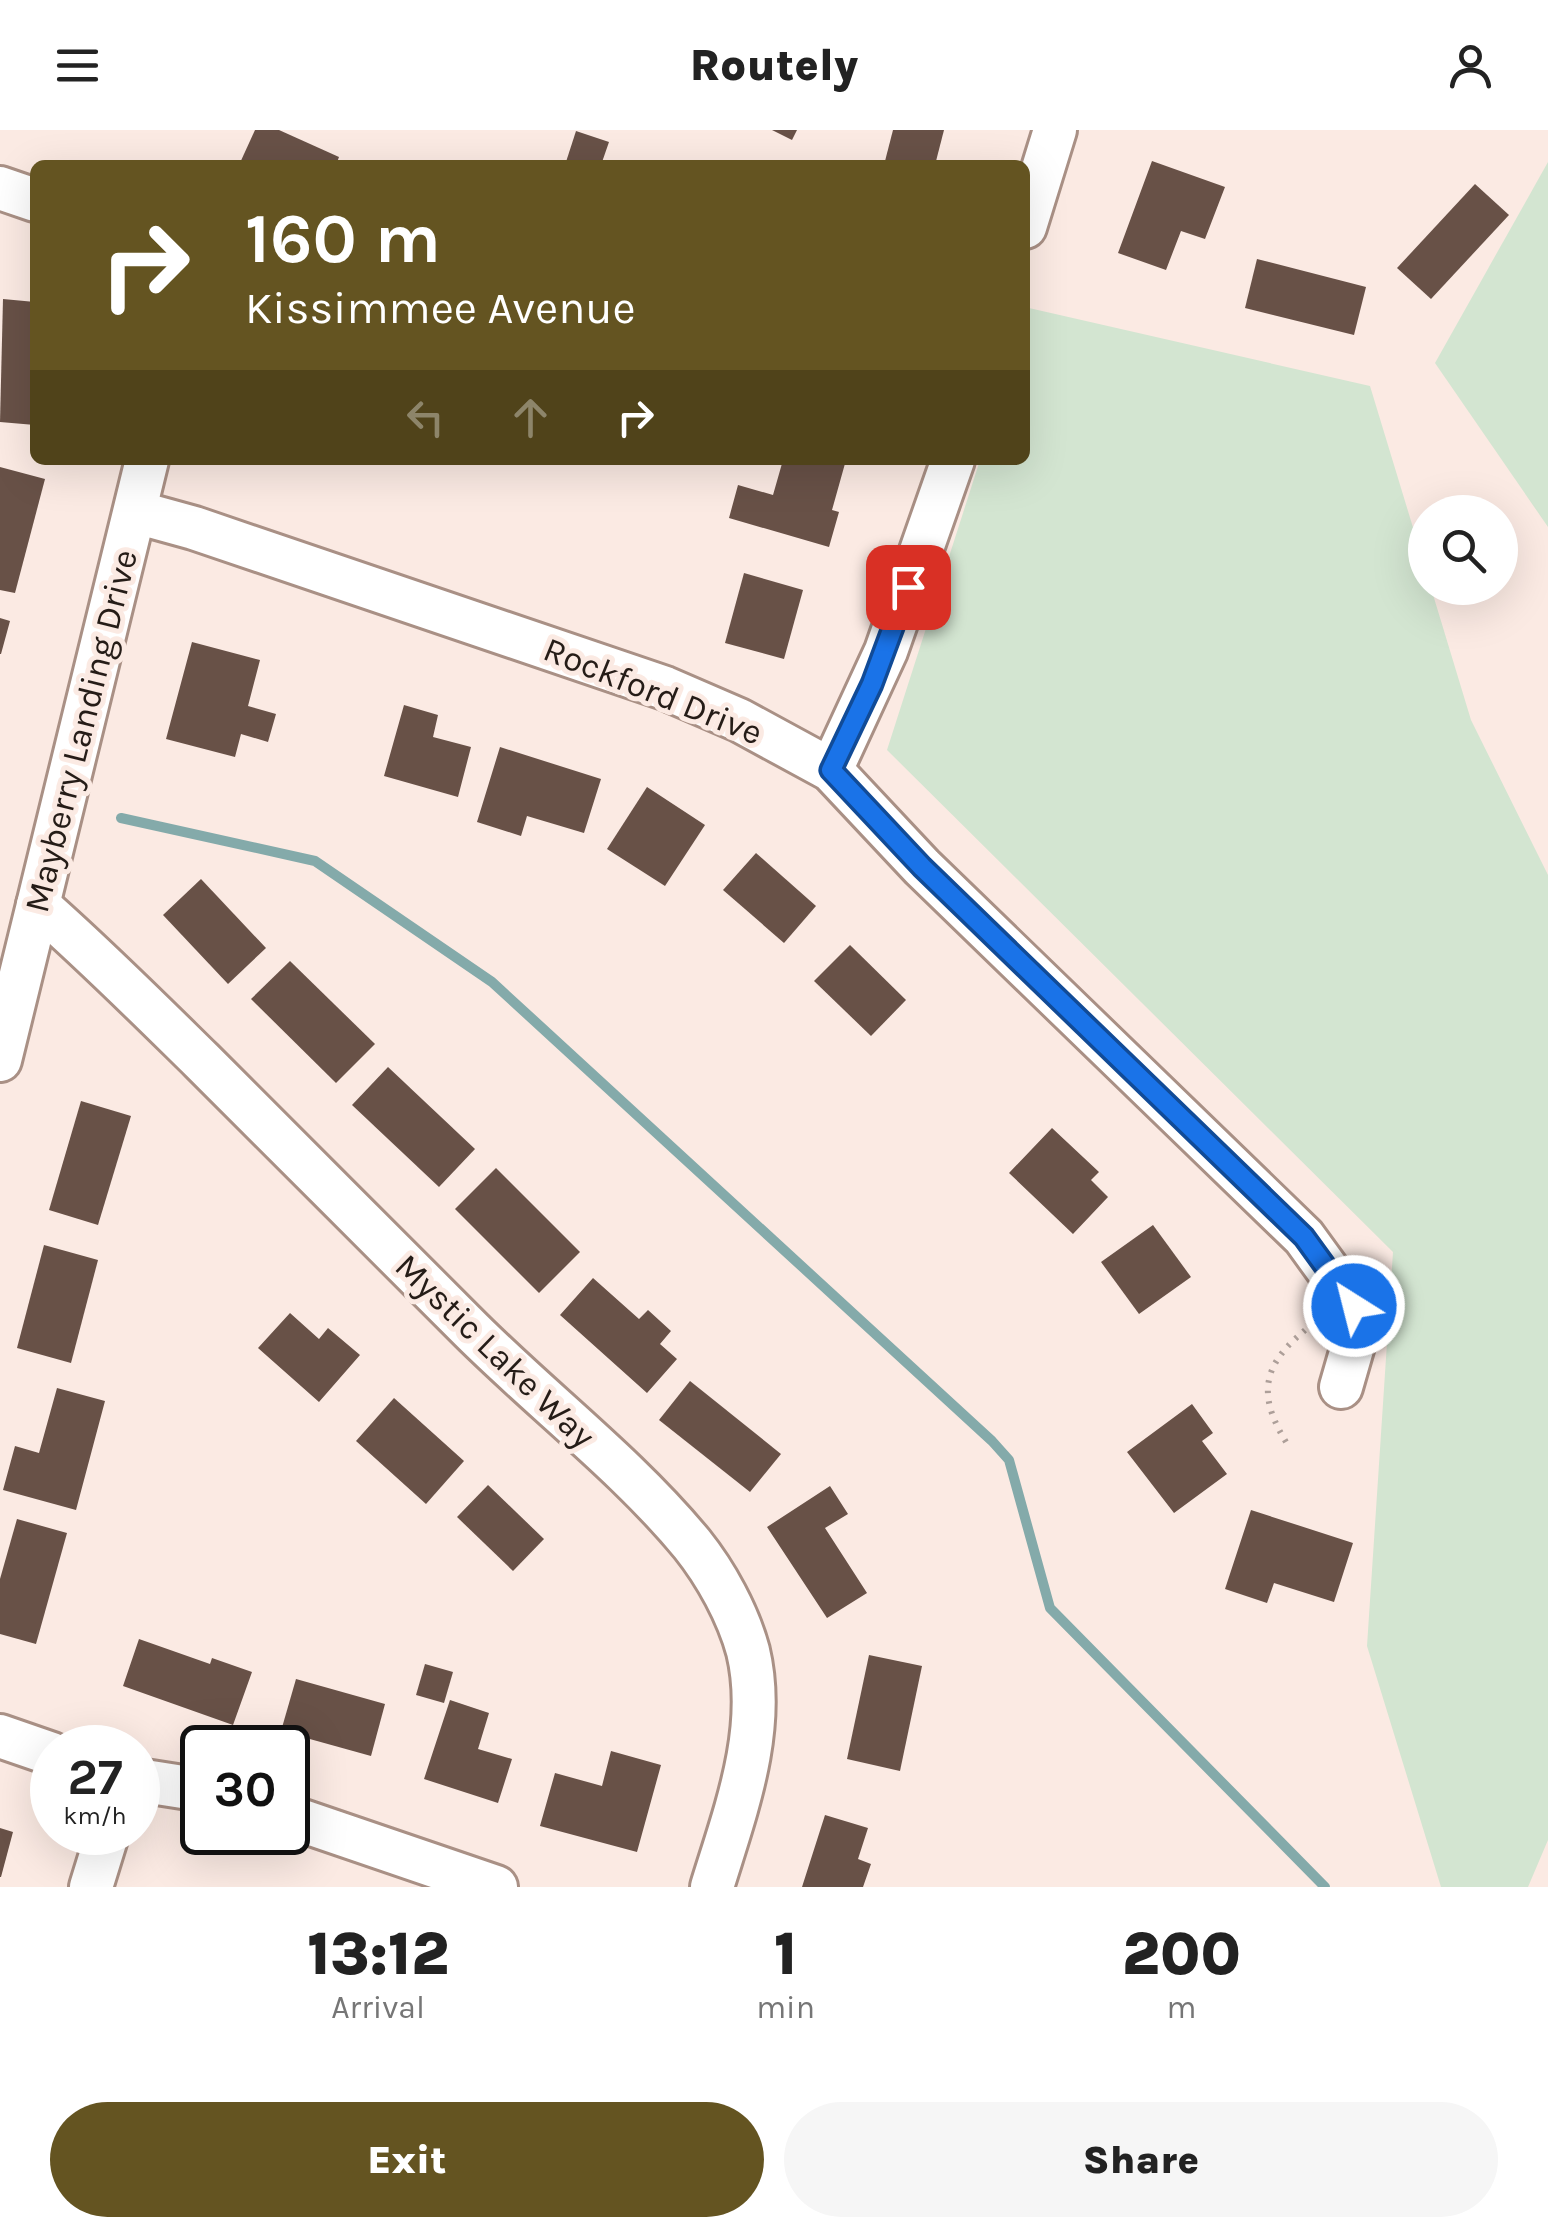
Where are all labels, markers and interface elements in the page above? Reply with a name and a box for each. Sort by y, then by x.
icon: menu [50,38,105,93]
icon: person [1443,38,1498,93]
text: Routely [690,39,858,91]
text: 160 m [245,198,441,280]
icon: right [80,200,210,330]
text: Kissimmee Avenue [245,282,636,334]
icon: left [398,390,453,445]
icon: ahead [503,390,558,445]
icon: right [608,390,663,445]
map controls [1408,495,1518,605]
button: search [1408,495,1518,605]
street label: Mayberry Landing Drive [16,545,146,917]
pin [866,545,951,630]
icon: arrive [881,560,936,615]
street label: Rockford Drive [538,628,768,754]
street label: Mystic Lake Way [387,1245,603,1457]
position arrow [1302,1254,1406,1358]
speed limit sign: 30 [180,1725,310,1855]
text: 27 [67,1748,123,1807]
text: km/h [63,1801,127,1830]
text: 13:12 [307,1919,449,1989]
text: 1 [774,1919,797,1989]
text: 200 [1122,1919,1241,1989]
text: Arrival [331,1989,425,2026]
text: min [756,1989,815,2026]
text: m [1167,1989,1196,2026]
button: Exit [50,2102,764,2217]
button: Share [784,2102,1498,2217]

